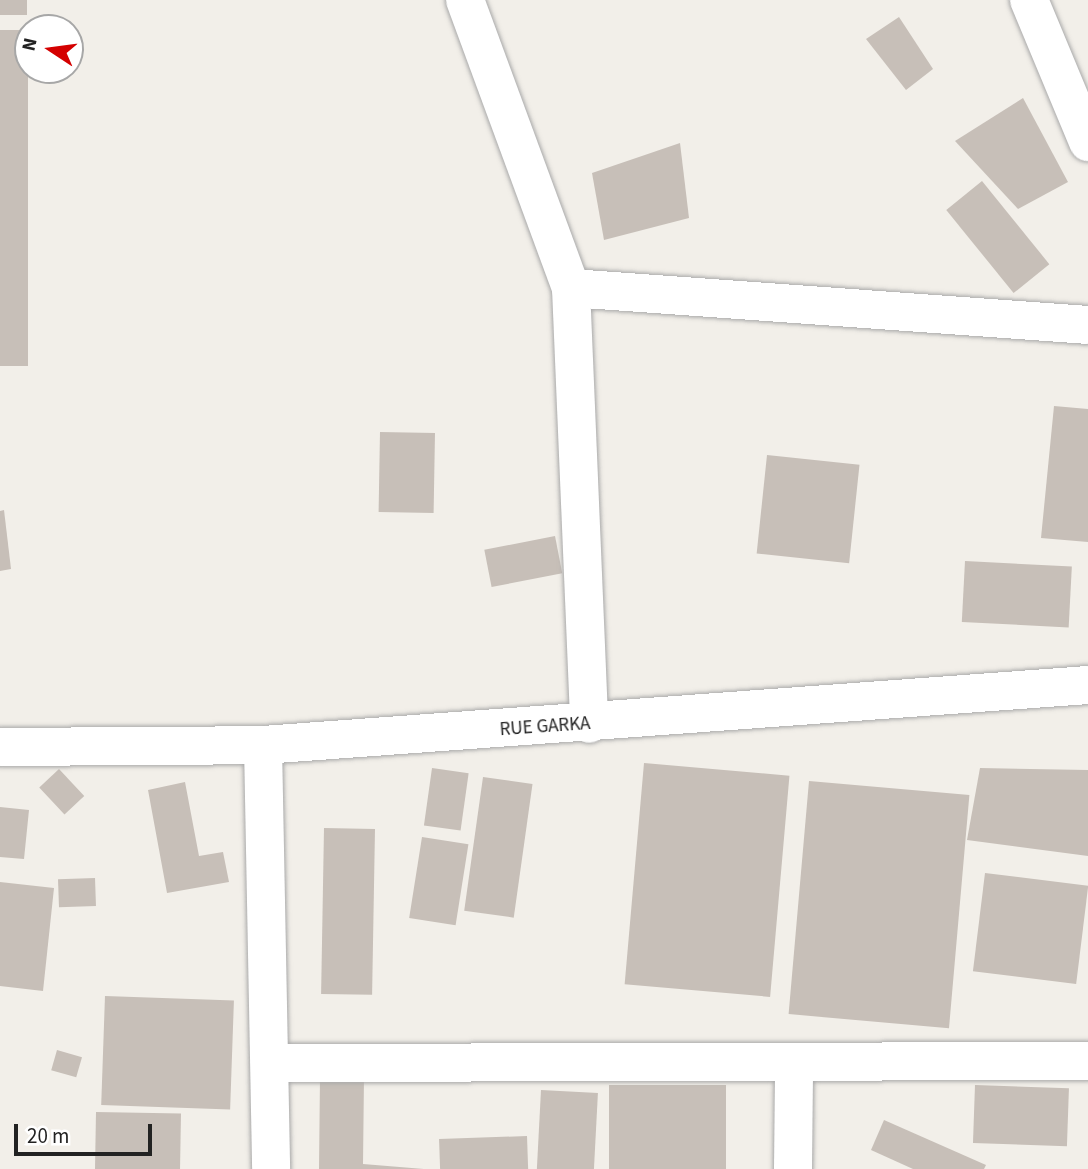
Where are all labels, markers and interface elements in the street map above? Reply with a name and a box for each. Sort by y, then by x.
north arrow [14,14,84,84]
text: N [15,35,45,54]
street label: RUE GARKA [499,712,591,742]
scale bar [18,1110,156,1154]
text: 20 m [27,1121,69,1151]

